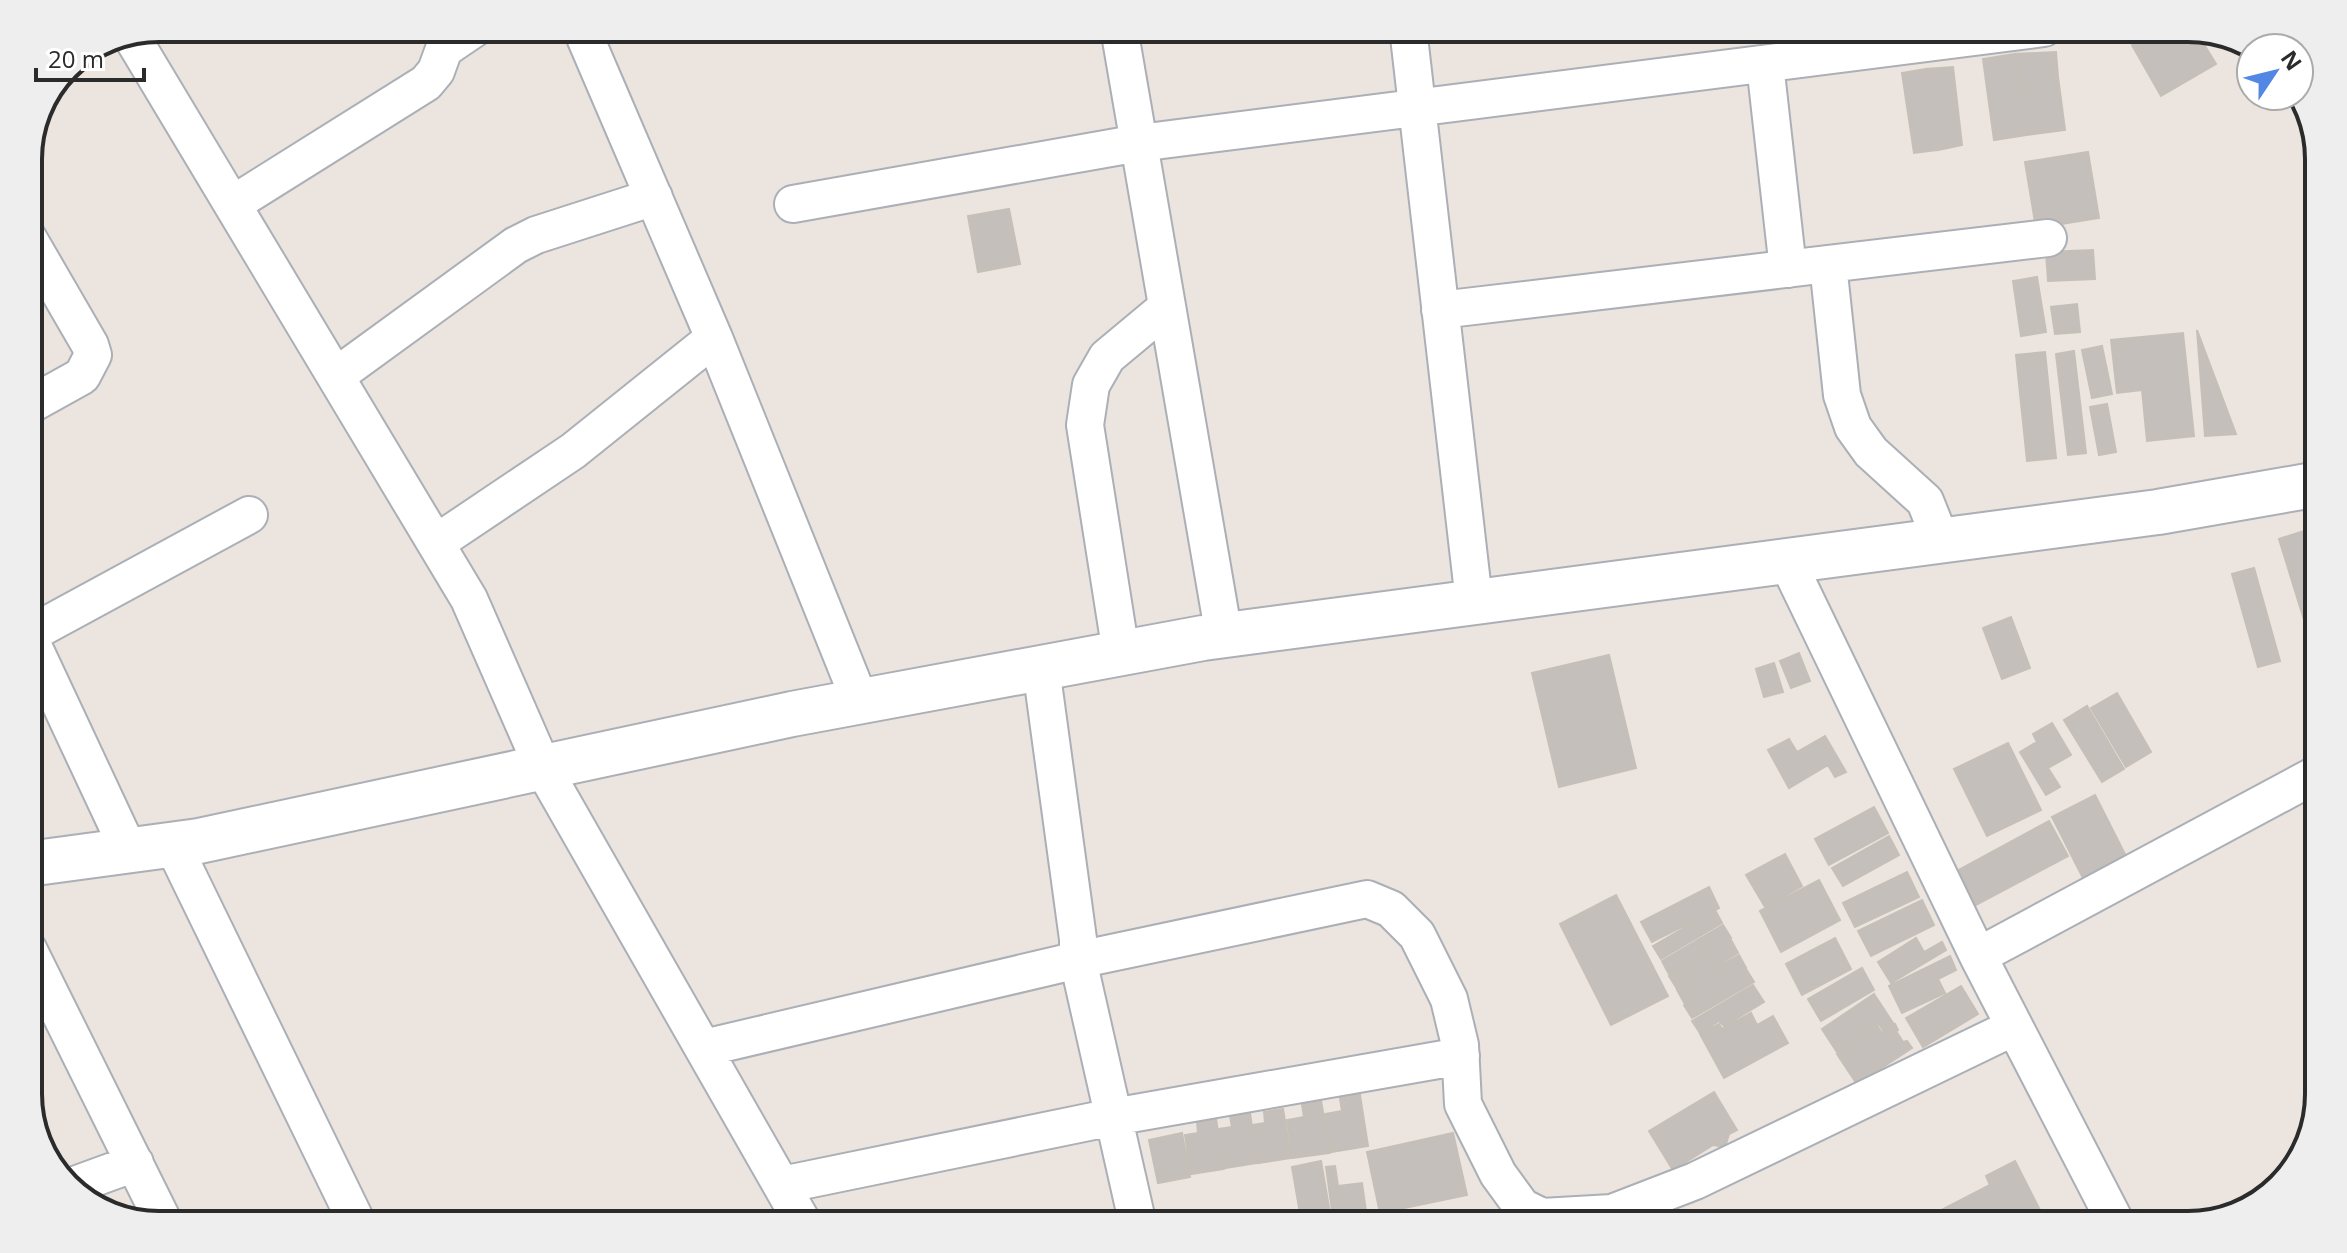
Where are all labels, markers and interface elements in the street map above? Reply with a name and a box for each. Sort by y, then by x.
scale bar [36,32,144,82]
north arrow [2235,32,2315,112]
text: 20 m [48,42,104,75]
text: N [2275,44,2310,76]

